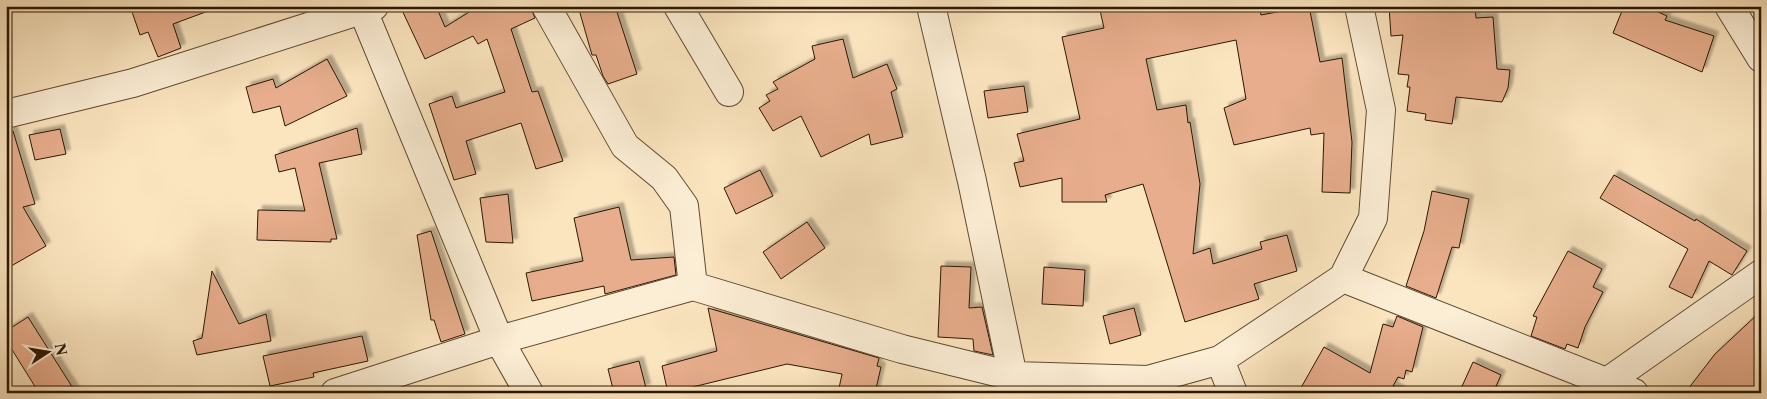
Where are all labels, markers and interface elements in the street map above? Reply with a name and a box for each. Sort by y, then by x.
north arrow [22,326,72,376]
text: N [51,341,71,357]

